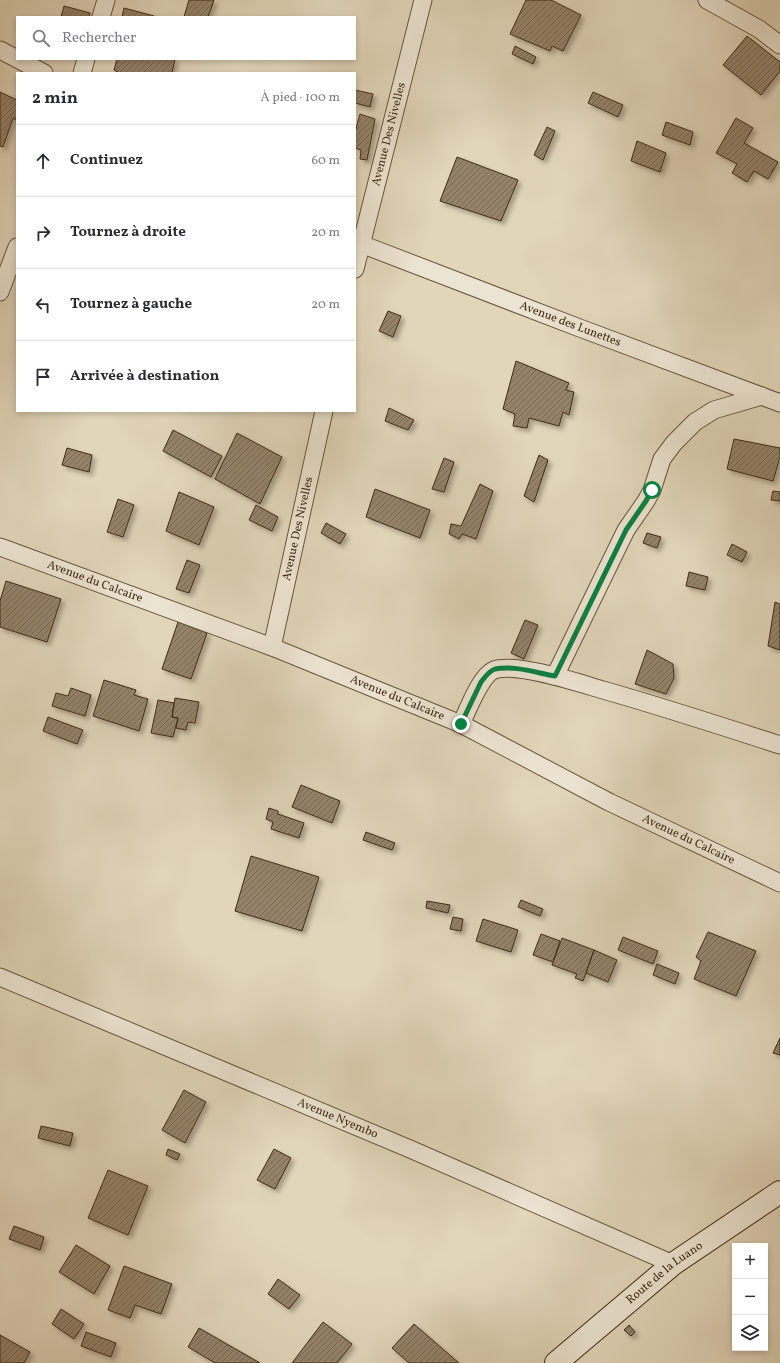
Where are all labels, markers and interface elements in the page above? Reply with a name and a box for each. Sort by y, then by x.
search box [16,16,356,60]
icon: search [30,27,52,49]
text: Rechercher [62,28,136,49]
street label: Avenue Des Nivelles [368,81,410,188]
text: 2 min [32,87,78,110]
text: À pied · 100 m [261,89,340,107]
icon: ahead [32,150,54,172]
text: Continuez [70,150,143,171]
text: 60 m [312,152,340,170]
icon: right [32,222,54,244]
text: Tournez à droite [70,222,186,243]
text: 20 m [311,224,340,242]
icon: left [32,294,54,316]
text: Tournez à gauche [70,294,192,315]
text: 20 m [311,296,340,314]
street label: Avenue des Lunettes [517,298,623,351]
icon: arrive [32,366,54,388]
text: Arrivée à destination [70,366,219,387]
street label: Avenue Des Nivelles [279,475,317,582]
route start [643,481,661,499]
street label: Avenue du Calcaire [45,557,145,607]
street label: Avenue du Calcaire [348,672,447,725]
route end [452,715,470,733]
street label: Avenue du Calcaire [639,811,738,869]
street label: Avenue Nyembo [295,1095,380,1143]
street label: Route de la Luano [623,1238,706,1308]
map controls [732,1243,768,1351]
button: + [732,1243,768,1279]
button: − [732,1279,768,1315]
button: layers [732,1315,768,1351]

